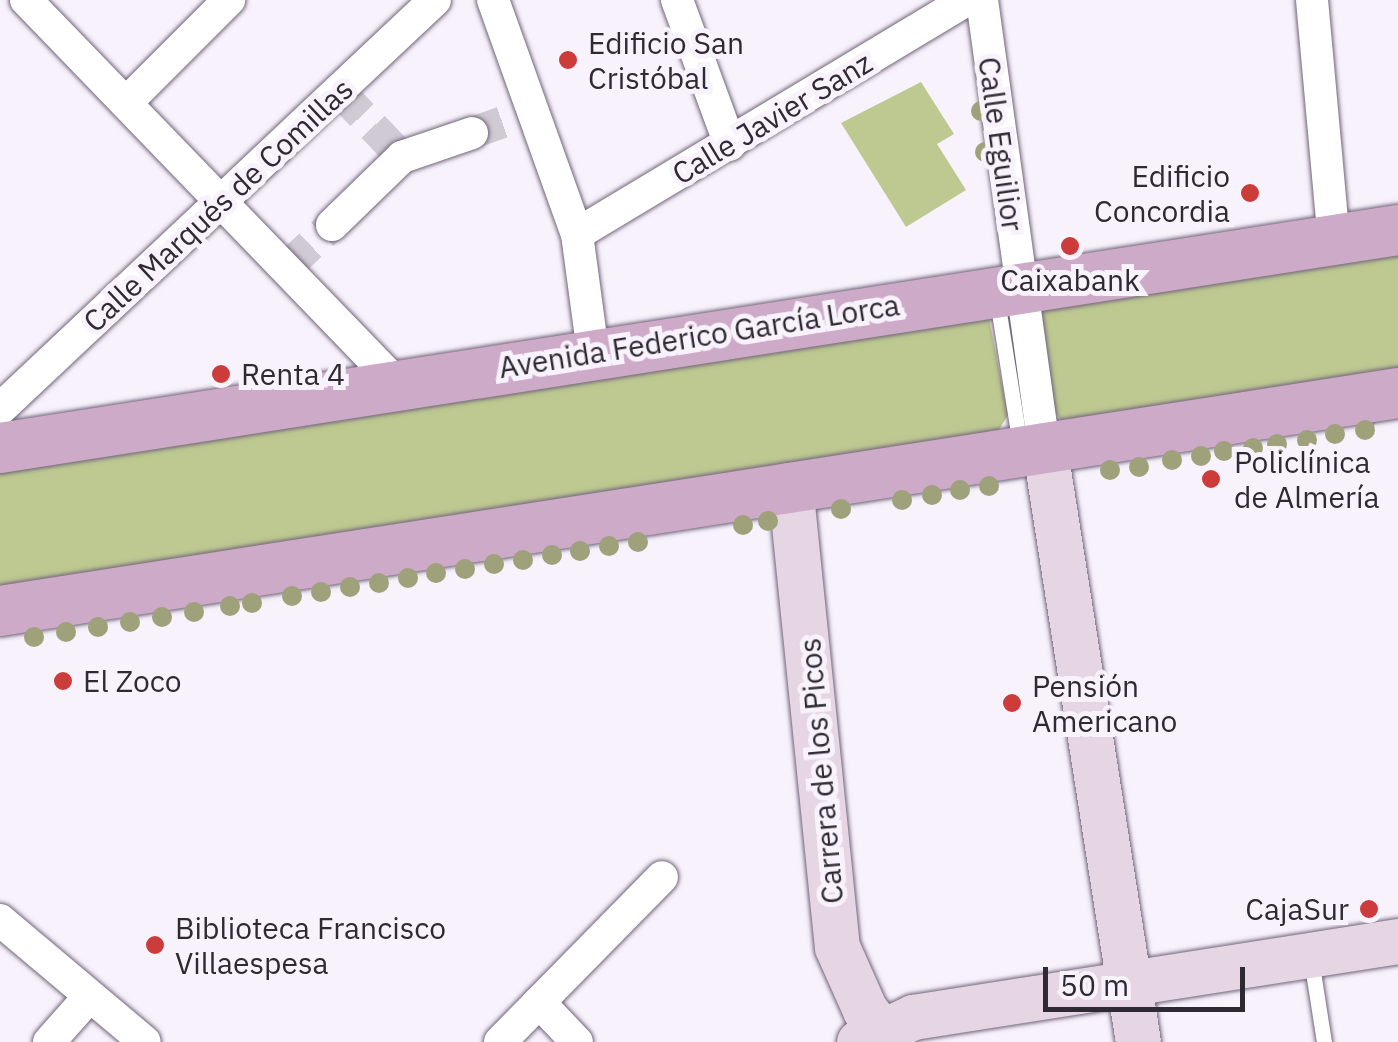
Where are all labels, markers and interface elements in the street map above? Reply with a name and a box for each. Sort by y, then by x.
place label: Edificio San Cristóbal [588,25,744,96]
street label: Calle Javier Sanz [666,44,878,192]
marker: Edificio San Cristóbal [557,49,579,71]
street label: Calle Eguilior [971,55,1031,233]
street label: Calle Marqués de Comillas [76,71,360,339]
place label: Edificio Concordia [1094,158,1230,228]
marker: Edificio Concordia [1239,182,1261,204]
marker: Caixabank [1059,235,1081,257]
place label: Caixabank [1000,262,1140,298]
street label: Avenida Federico García Lorca [496,287,902,385]
place label: Renta 4 [241,356,345,392]
marker: Renta 4 [210,363,232,385]
place label: Policlínica de Almería [1234,444,1380,514]
marker: Policlínica de Almería [1198,466,1224,492]
street label: Carrera de los Picos [791,637,851,905]
place label: El Zoco [83,663,181,699]
place label: Pensión Americano [1032,668,1177,738]
marker: El Zoco [52,670,74,692]
marker: Pensión Americano [1001,692,1023,714]
place label: CajaSur [1245,891,1349,927]
marker: CajaSur [1358,898,1380,920]
place label: Biblioteca Francisco Villaespesa [175,910,446,980]
marker: Biblioteca Francisco Villaespesa [144,934,166,956]
scale bar [1048,947,1250,1009]
text: 50 m [1060,965,1129,1004]

